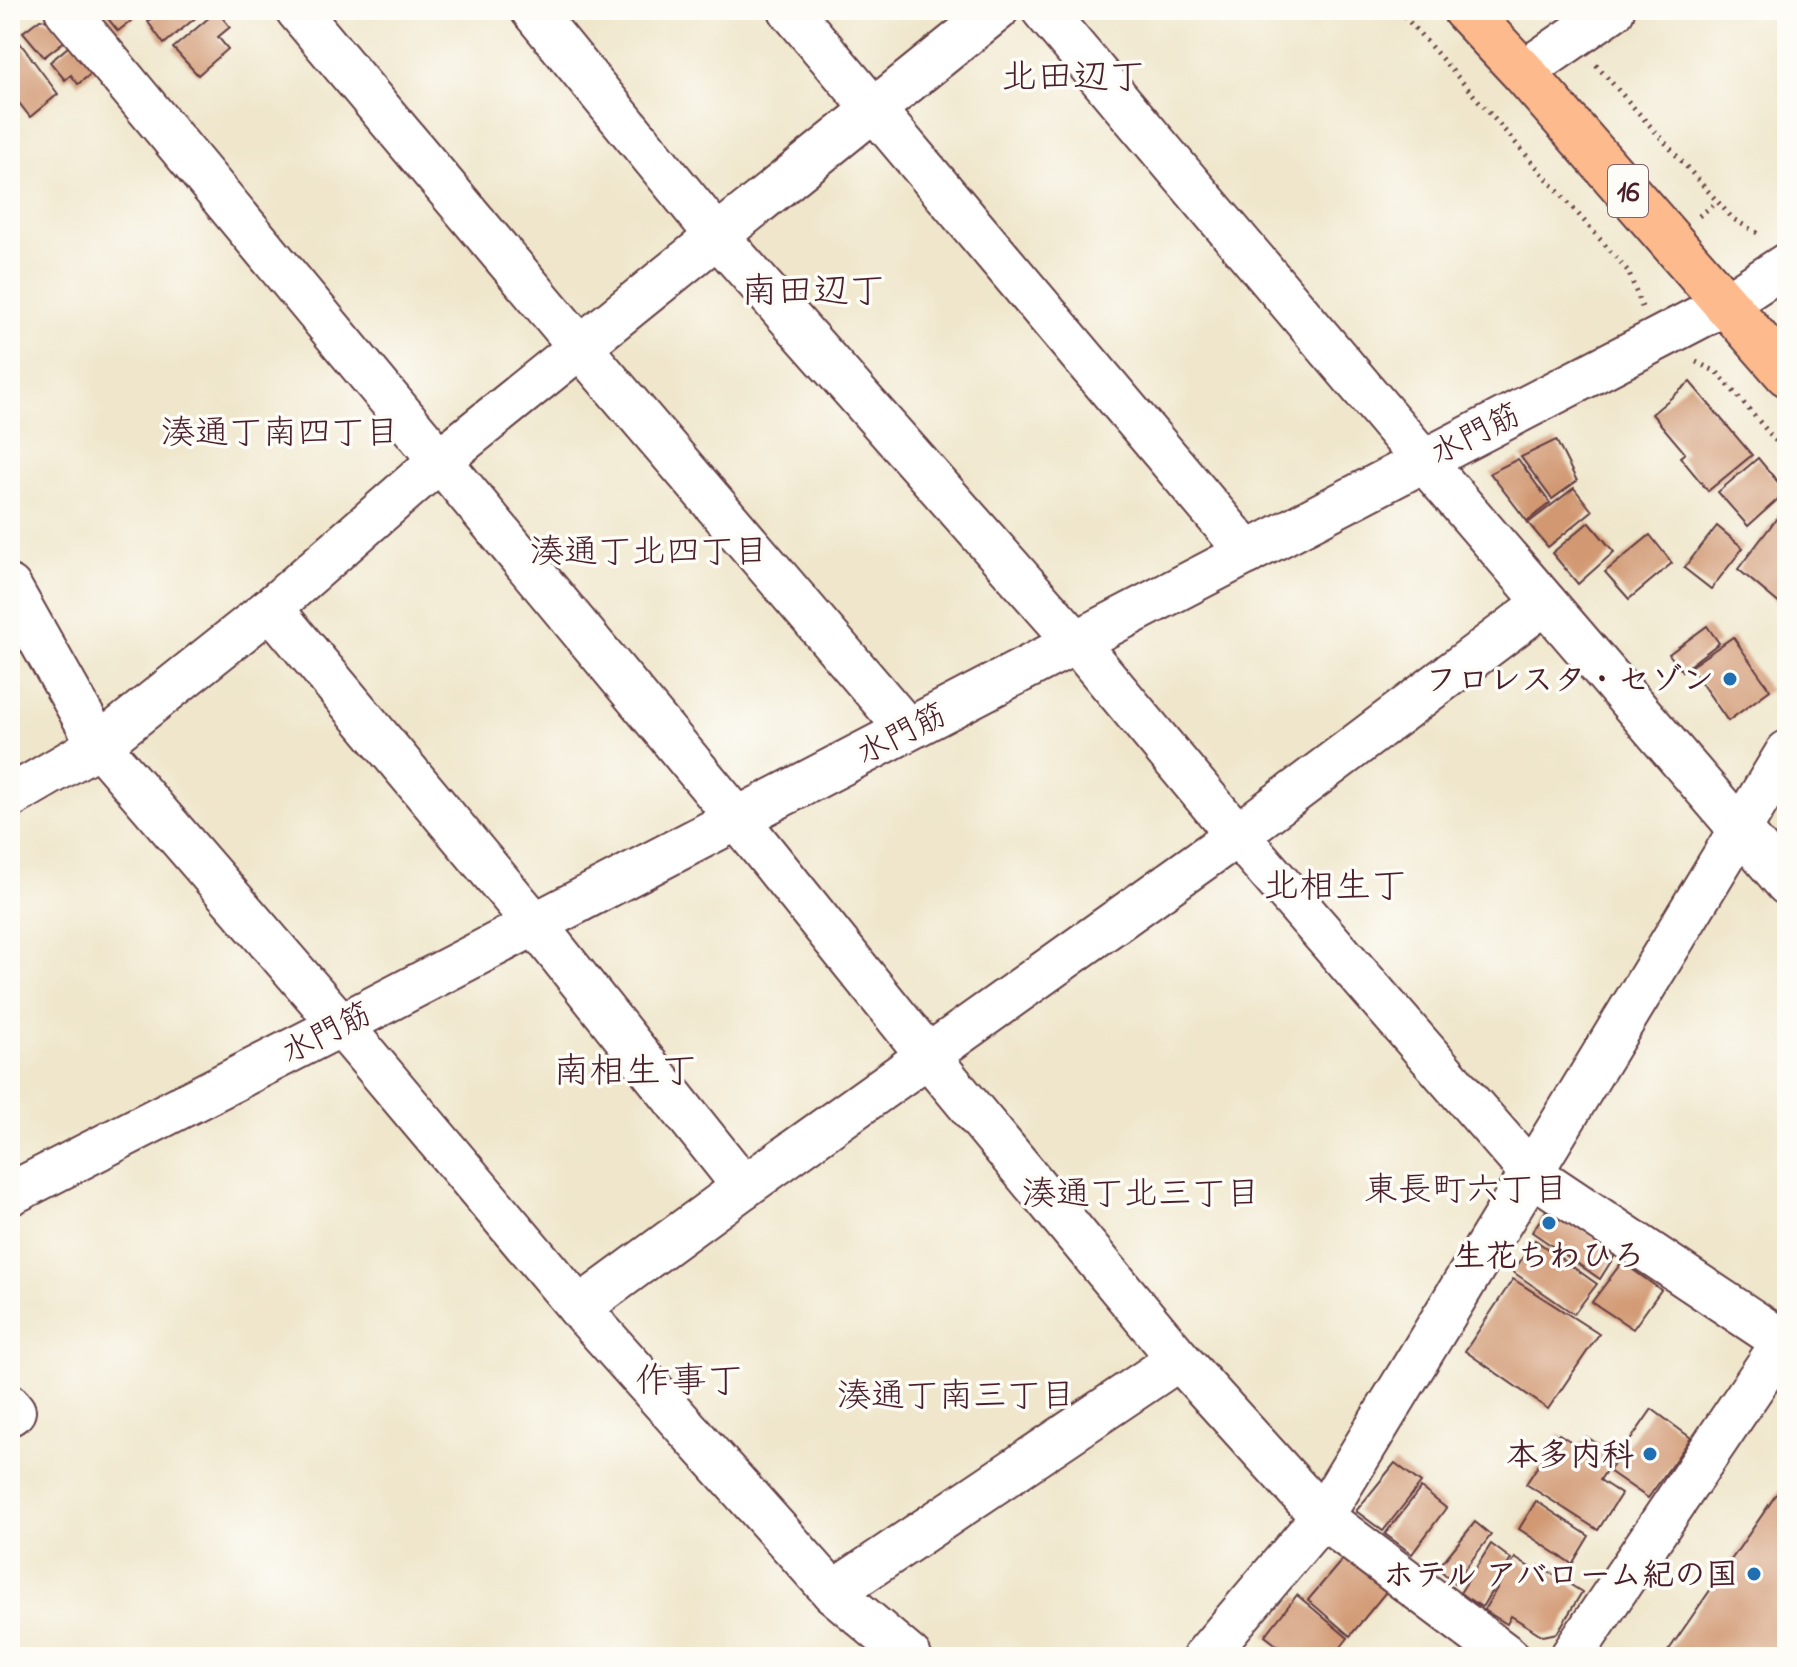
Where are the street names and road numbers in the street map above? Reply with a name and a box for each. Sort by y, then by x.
road number: 16 [1608,165,1648,217]
street label: 水門筋 [1423,393,1530,479]
street label: 水門筋 [849,693,956,779]
street label: 水門筋 [274,992,381,1078]

